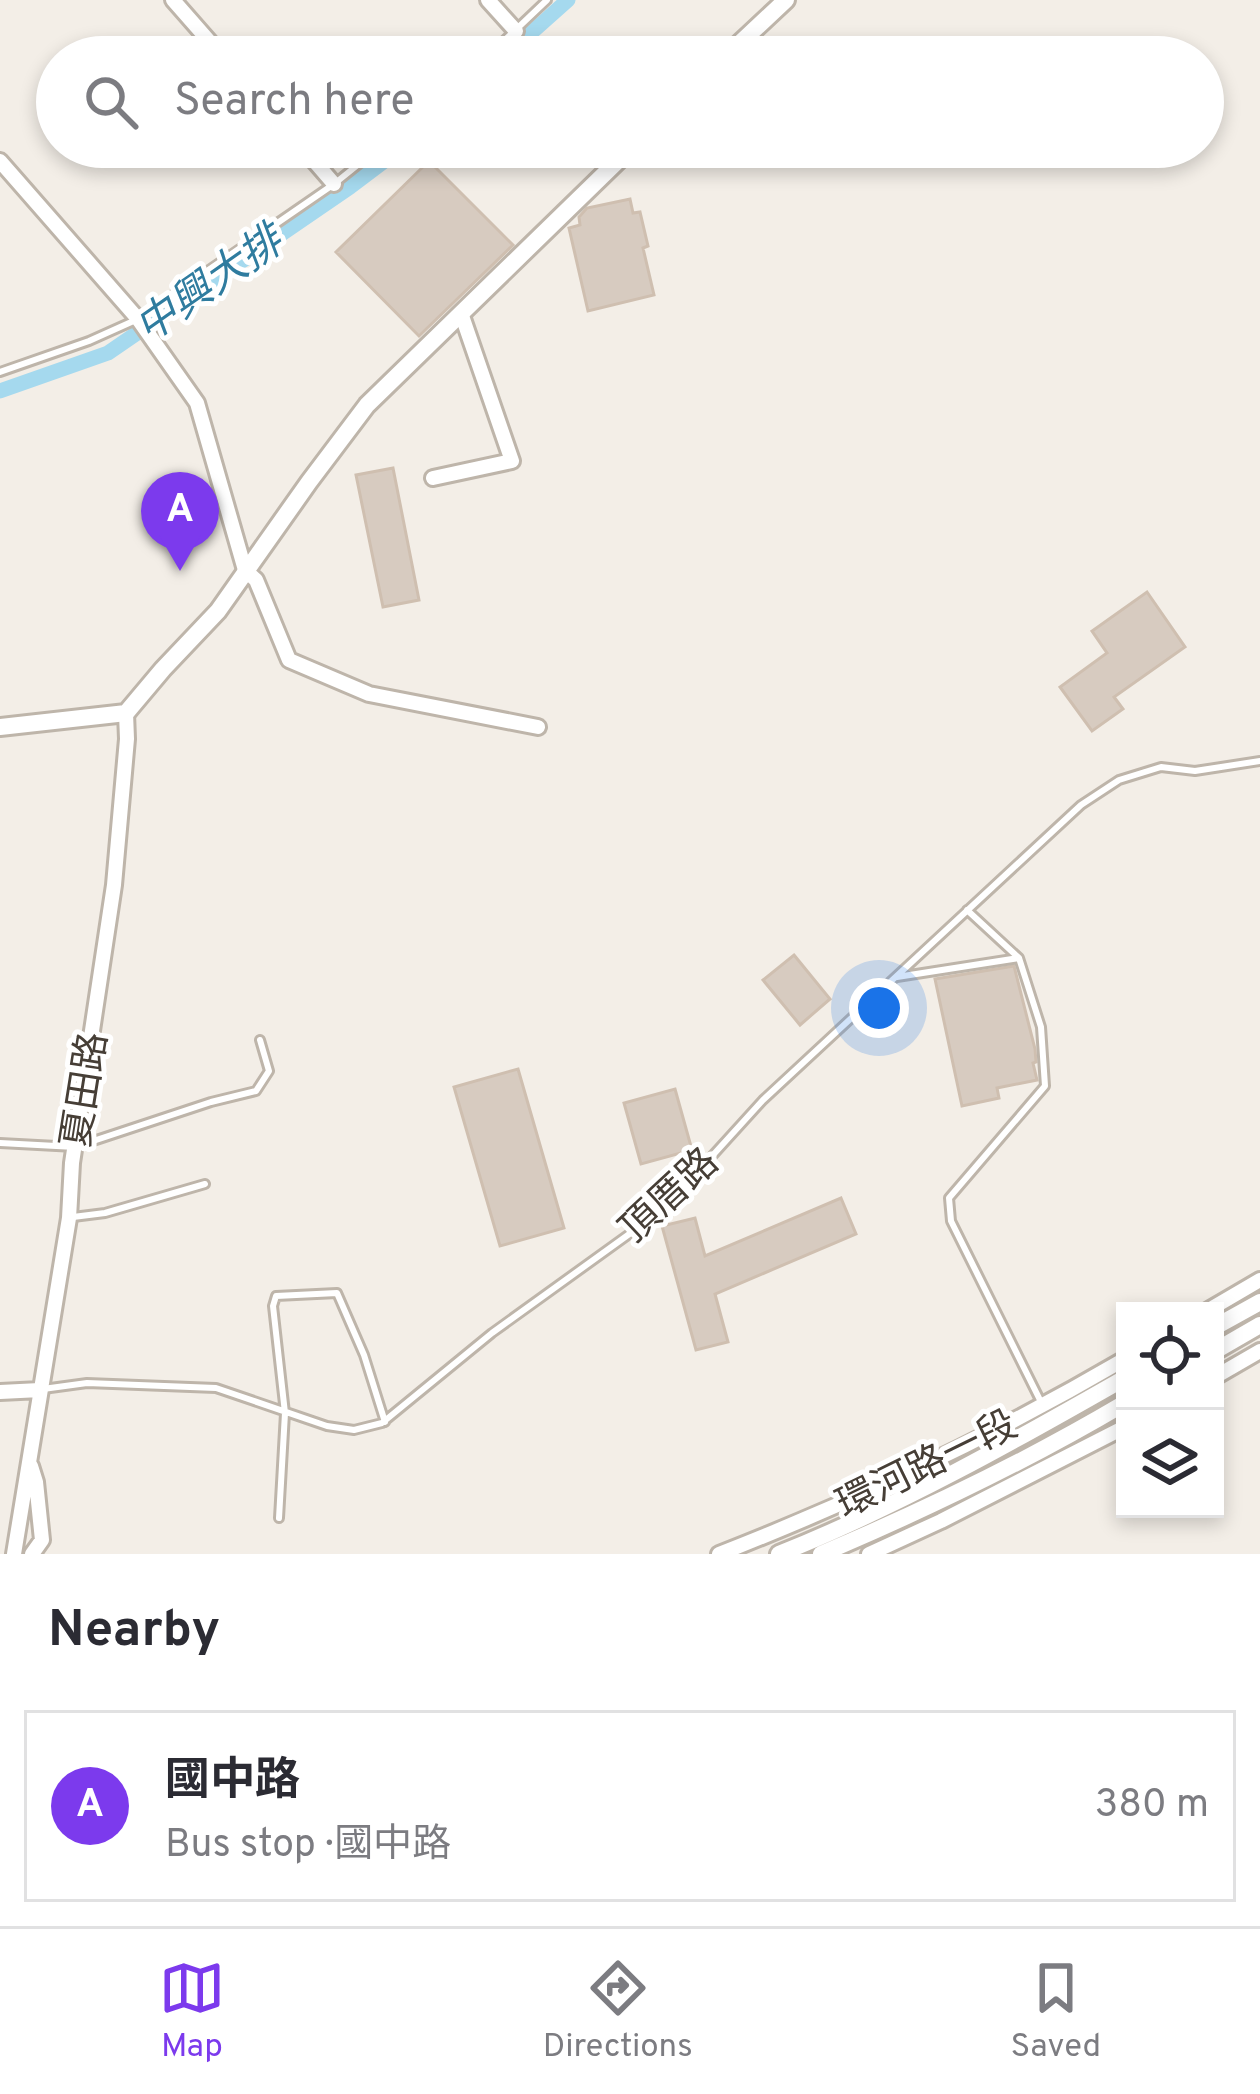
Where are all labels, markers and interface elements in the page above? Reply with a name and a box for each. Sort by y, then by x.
search box [36,36,1224,168]
icon: search [78,69,144,135]
text: Search here [174,74,414,131]
water label: 中興大排 [127,214,299,357]
pin: A [141,472,219,571]
your location [849,978,909,1038]
street label: 夏田路 [54,1029,121,1152]
street label: 頂厝路 [612,1139,731,1255]
map controls [1116,1302,1224,1518]
button: locate [1116,1302,1224,1410]
street label: 環河路一段 [830,1402,1026,1532]
button: layers [1116,1410,1224,1518]
text: Nearby [48,1600,220,1665]
text: 國中路 [165,1754,300,1811]
text: A [76,1782,104,1831]
text: 380 m [1095,1782,1209,1831]
text: Bus stop · 國中路 [165,1822,451,1871]
tab: Map [159,1955,225,2069]
tab: Directions [543,1955,693,2069]
tab: Saved [1010,1955,1101,2069]

